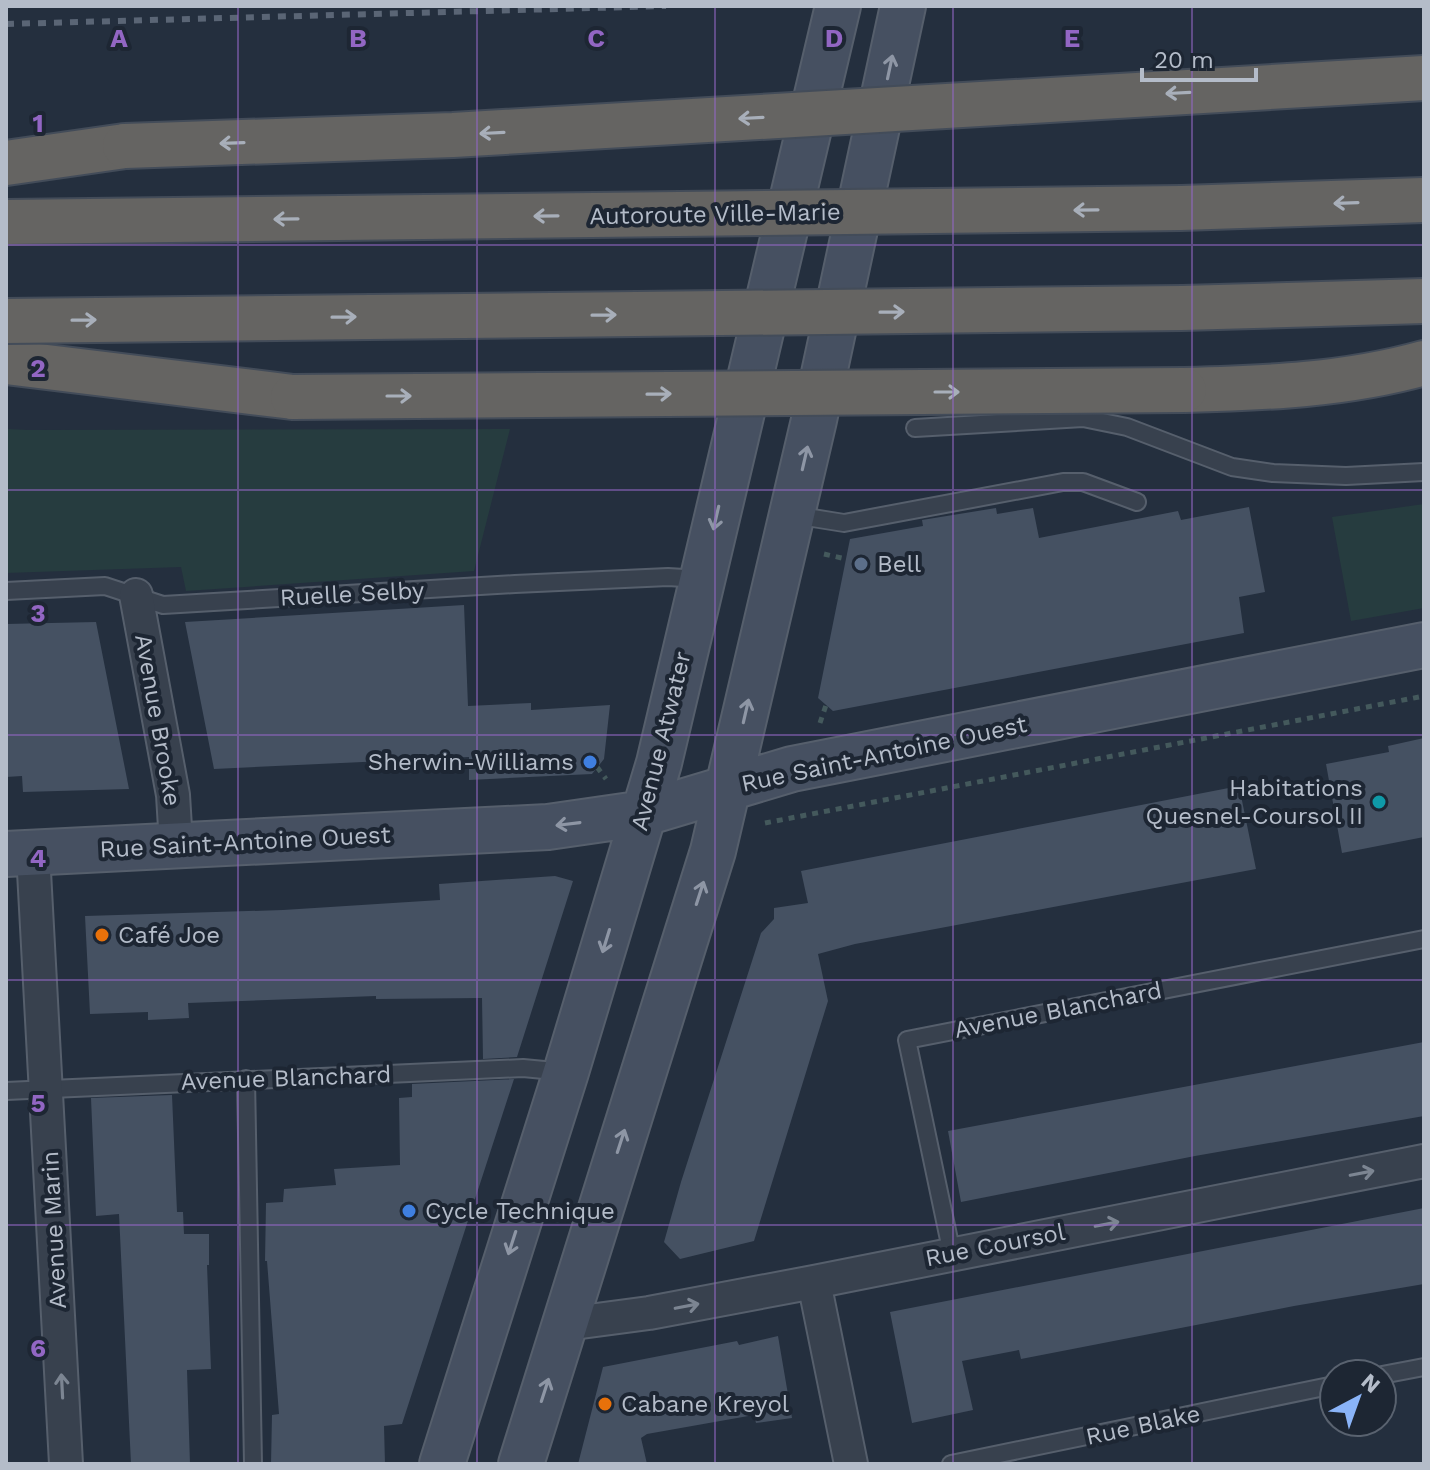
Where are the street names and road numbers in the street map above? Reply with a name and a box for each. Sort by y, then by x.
street label: Autoroute Ville-Marie [589,198,841,230]
street label: Ruelle Selby [279,576,426,612]
street label: Avenue Brooke [129,632,187,808]
street label: Avenue Atwater [625,648,697,834]
street label: Rue Saint-Antoine Ouest [739,710,1029,798]
street label: Rue Saint-Antoine Ouest [99,820,391,864]
street label: Avenue Blanchard [952,976,1164,1044]
street label: Avenue Blanchard [180,1060,392,1096]
street label: Avenue Marin [36,1150,72,1310]
street label: Rue Coursol [923,1218,1068,1272]
street label: Rue Blake [1083,1399,1203,1451]

